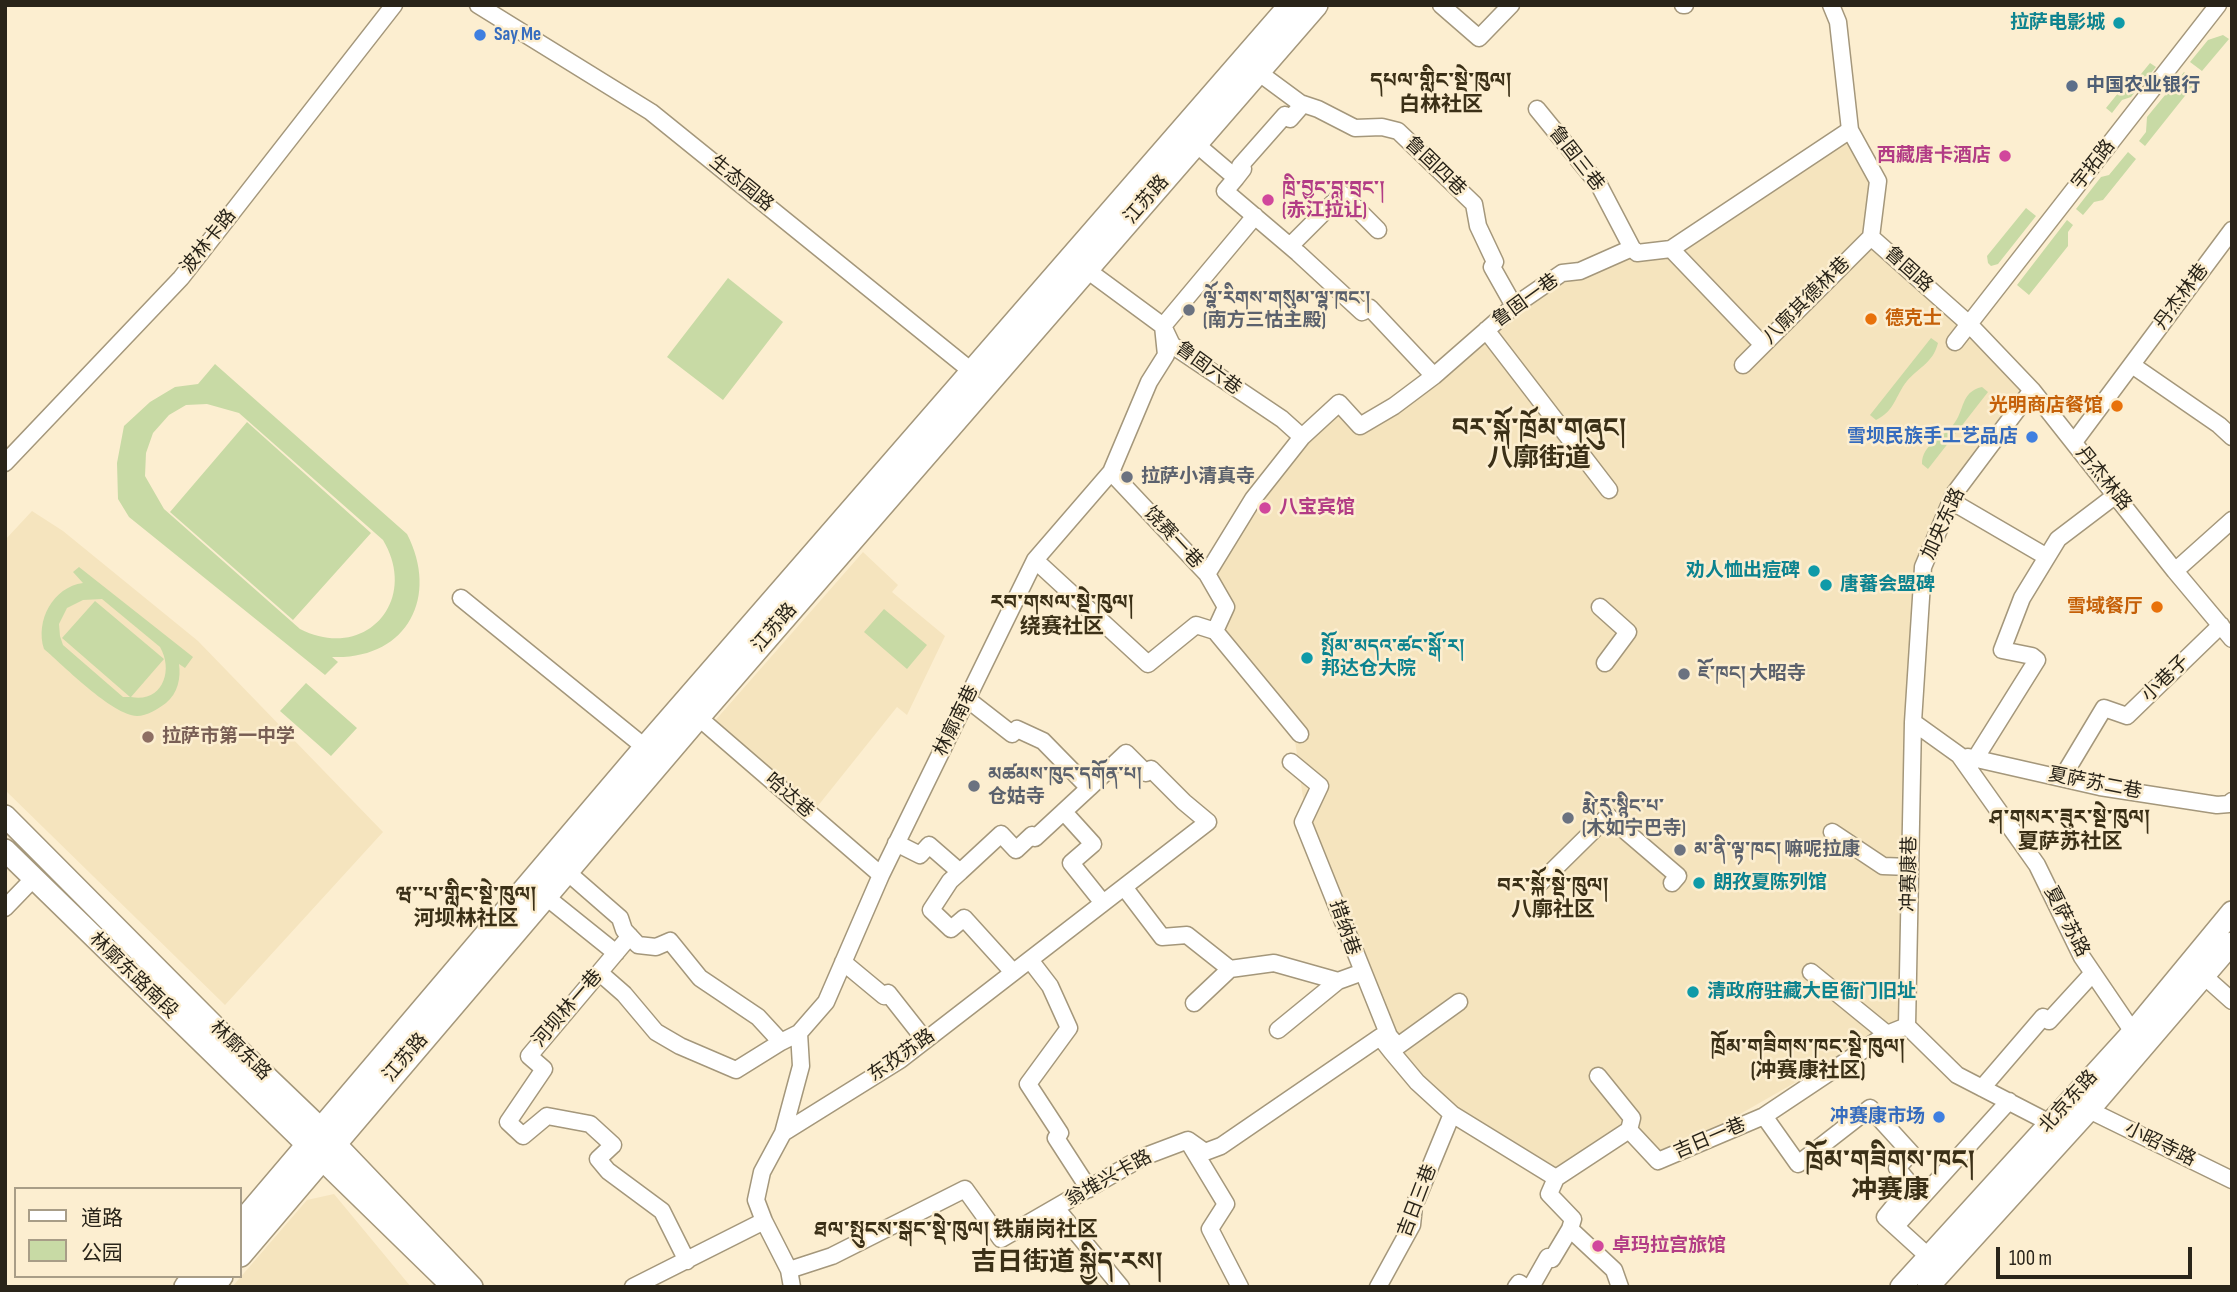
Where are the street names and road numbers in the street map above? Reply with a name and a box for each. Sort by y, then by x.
street label: 鲁固三巷 [1544,122,1608,196]
street label: 鲁固四巷 [1400,132,1470,202]
street label: 宇拓路 [2067,136,2121,194]
street label: 生态园路 [704,151,778,217]
street label: 江苏路 [1120,171,1174,229]
street label: 波林卡路 [177,205,241,279]
street label: 鲁固路 [1879,242,1937,298]
street label: 八廓其德林巷 [1759,253,1855,349]
street label: 丹杰林巷 [2150,260,2214,334]
street label: 鲁固一巷 [1489,269,1563,333]
street label: 鲁固六巷 [1171,337,1245,401]
street label: 丹杰林路 [2070,442,2136,516]
street label: 加央东路 [1918,485,1970,563]
street label: 饶赛一巷 [1139,502,1207,574]
street label: 江苏路 [748,599,802,657]
street label: 小巷子 [2138,651,2194,707]
street label: 林廓南巷 [930,682,984,760]
street label: 夏萨苏二巷 [2046,764,2144,804]
street label: 哈达巷 [760,769,818,823]
street label: 冲赛康巷 [1898,836,1922,912]
street label: 夏萨苏路 [2039,883,2093,961]
street label: 措纳巷 [1324,897,1364,959]
street label: 林廓东路南段 [84,928,182,1024]
street label: 河坝林一巷 [528,966,608,1052]
street label: 林廓东路 [205,1016,275,1086]
street label: 东孜苏路 [864,1025,940,1087]
street label: 江苏路 [379,1029,433,1087]
street label: 北京东路 [2035,1066,2103,1138]
street label: 吉日一巷 [1671,1114,1749,1164]
street label: 小昭寺路 [2121,1118,2199,1172]
street label: 翁堆兴卡路 [1062,1146,1156,1212]
street label: 吉日三巷 [1394,1161,1442,1241]

